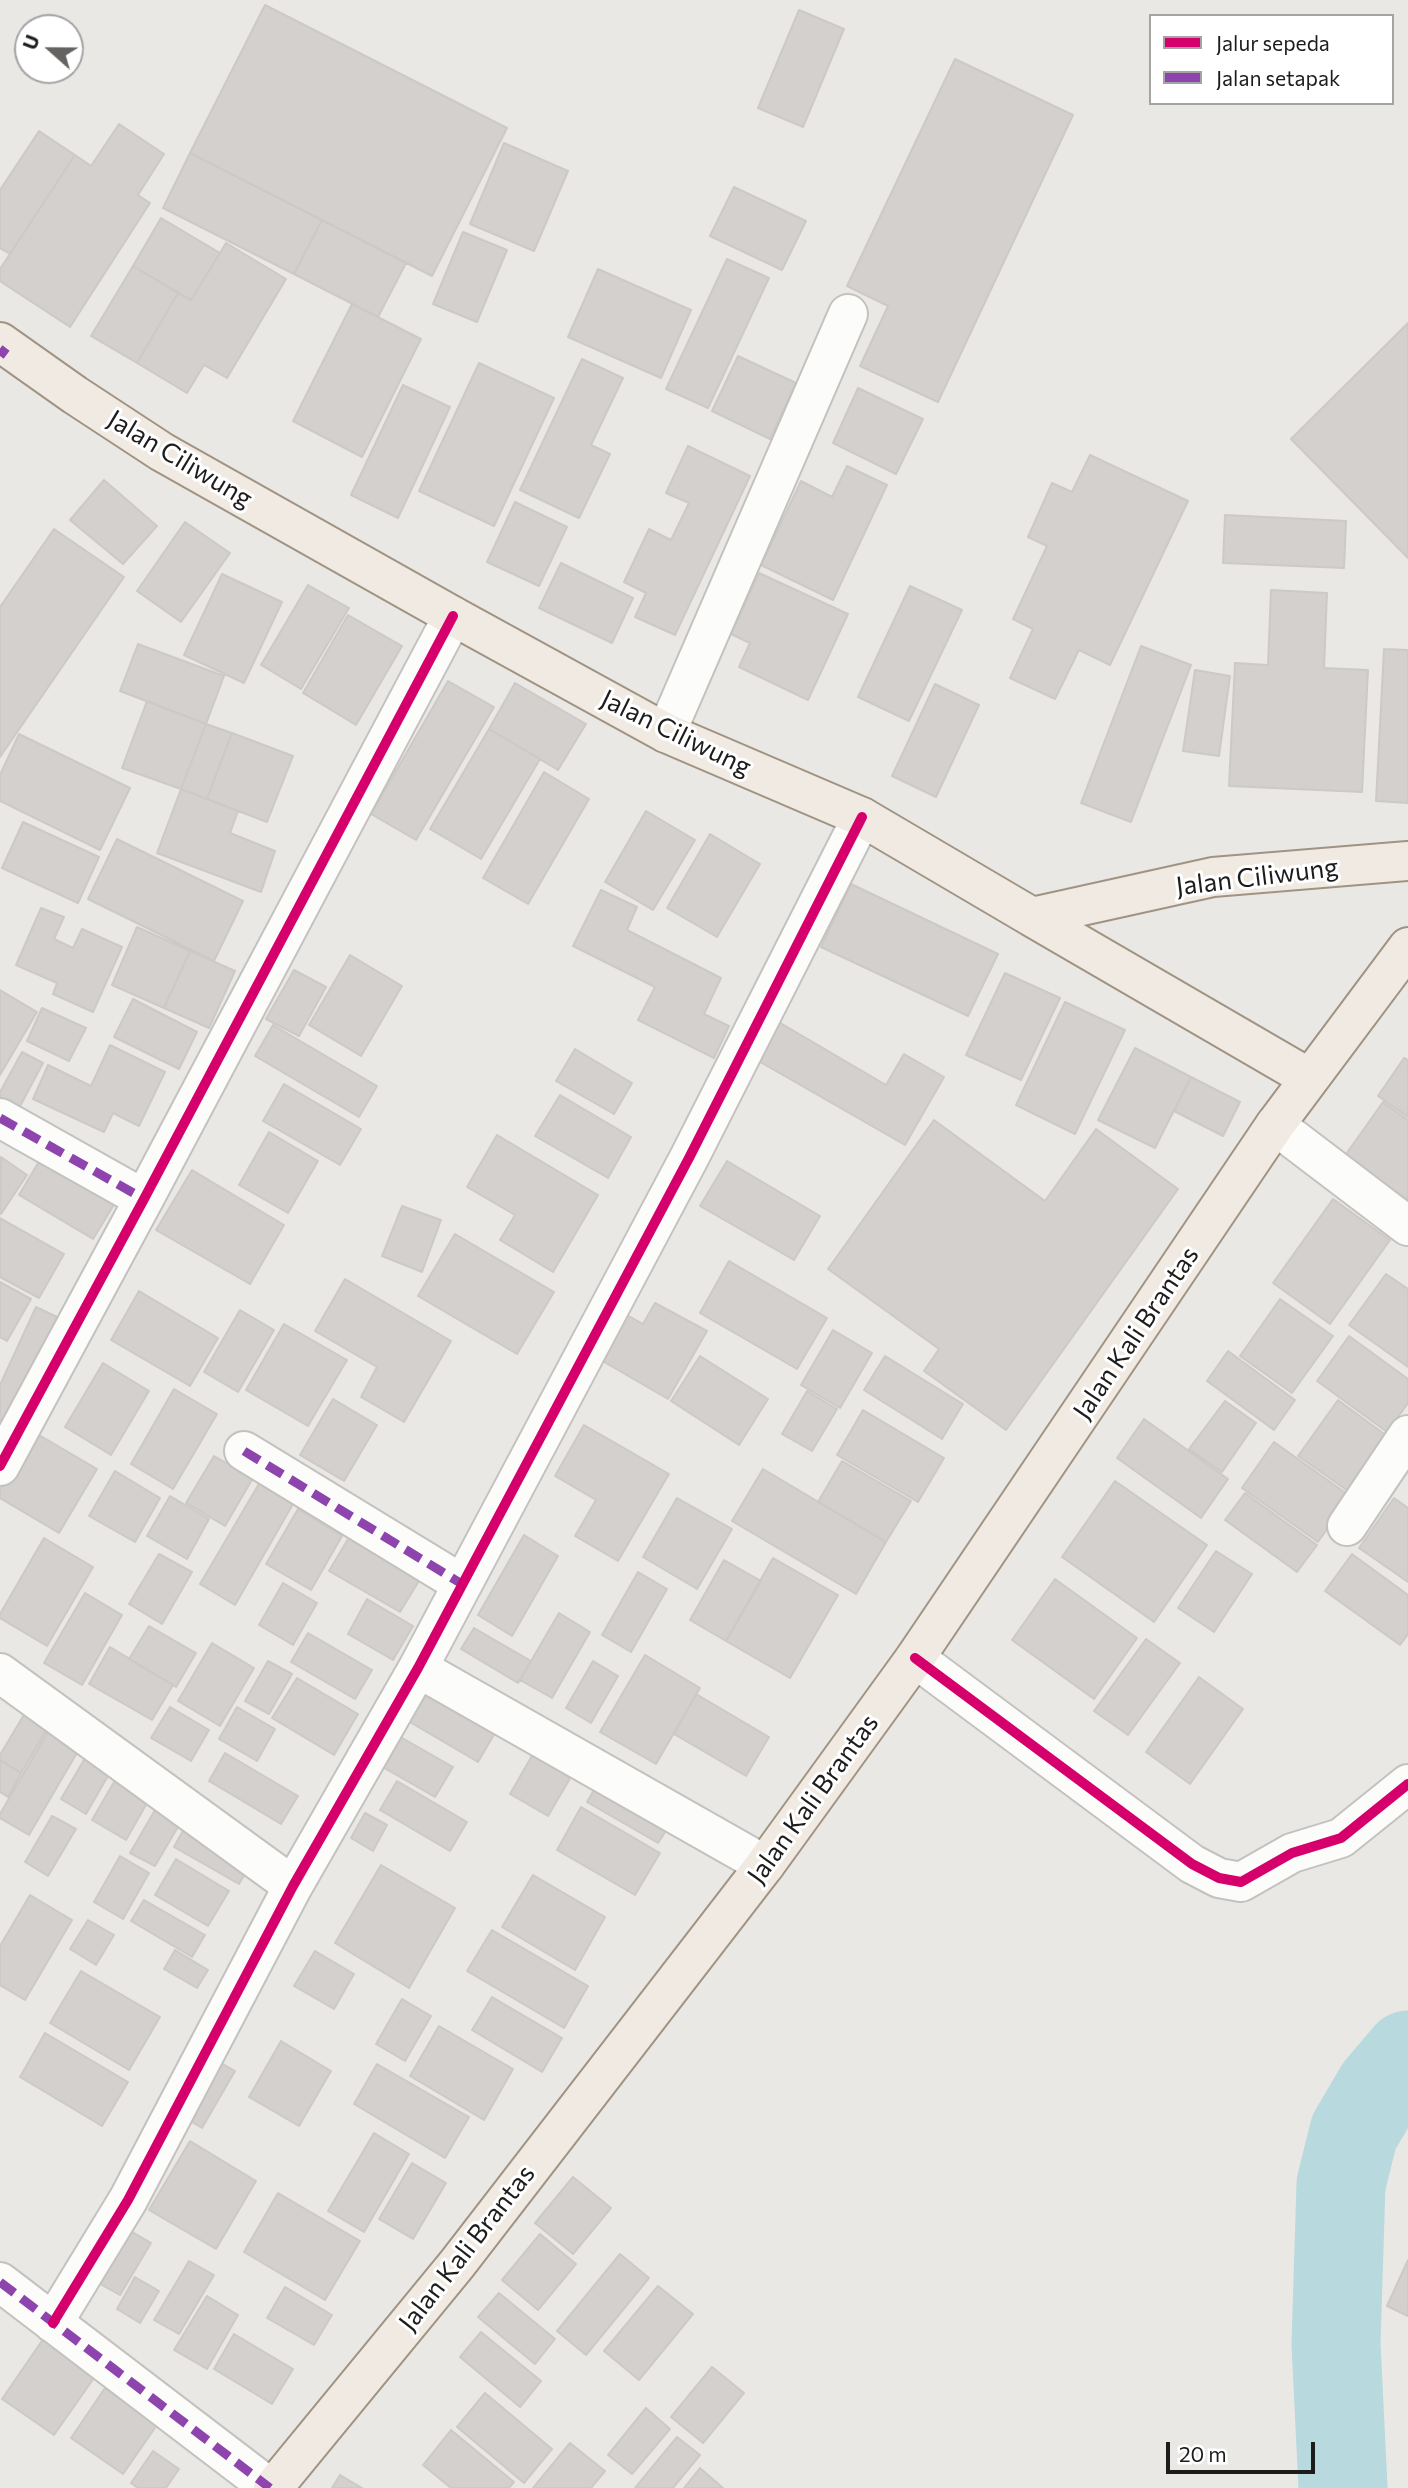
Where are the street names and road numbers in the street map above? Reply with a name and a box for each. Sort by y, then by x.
street label: Jalan Ciliwung [102,404,258,514]
street label: Jalan Ciliwung [596,683,756,783]
street label: Jalan Ciliwung [1174,852,1340,902]
street label: Jalan Kali Brantas [1067,1241,1205,1425]
street label: Jalan Kali Brantas [741,1708,885,1890]
street label: Jalan Kali Brantas [393,2159,541,2337]

